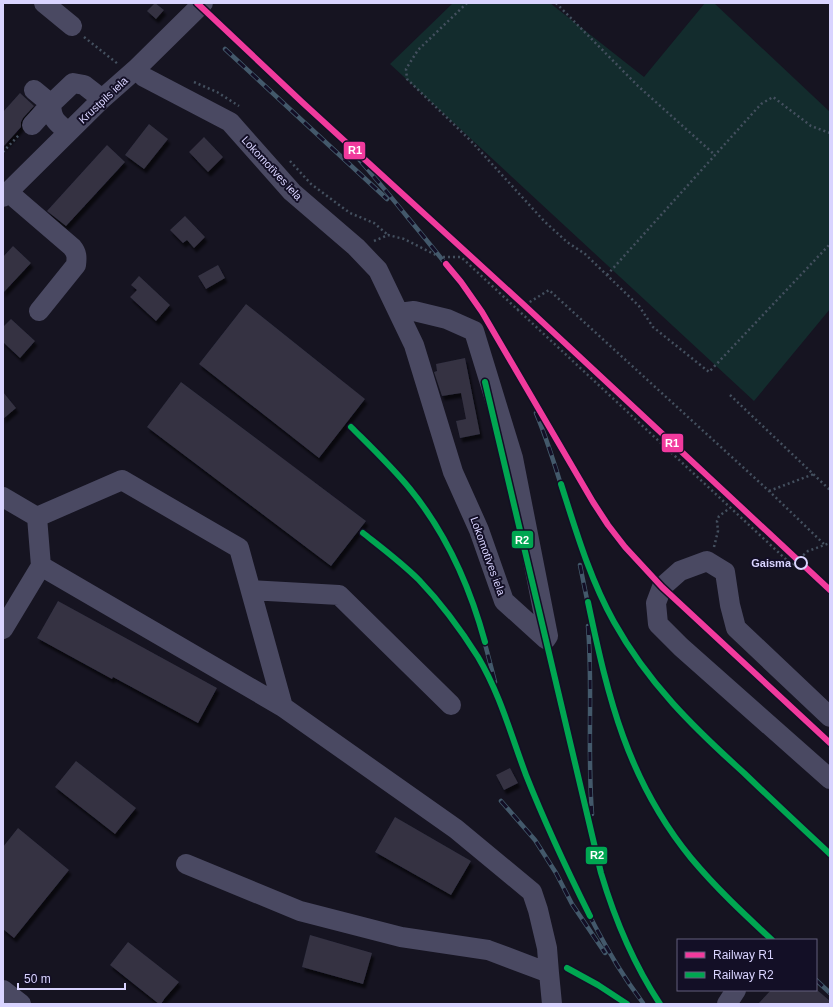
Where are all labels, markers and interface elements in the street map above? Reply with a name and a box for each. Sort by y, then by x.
street label: Krustpils iela [76,74,131,126]
street label: Lokomotīves iela [239,134,305,203]
line badge: R1 [343,141,366,160]
text: R1 [348,144,362,156]
line badge: R1 [661,433,684,453]
text: R1 [665,437,679,449]
street label: Lokomotīves iela [468,515,508,598]
line badge: R2 [511,530,534,549]
text: R2 [515,534,529,546]
marker: Gaisma [794,556,808,570]
place label: Gaisma [751,557,792,569]
line badge: R2 [585,846,608,865]
text: R2 [590,849,604,861]
legend [677,939,817,991]
text: Railway R1 [713,948,774,962]
scale bar [18,965,125,991]
text: Railway R2 [713,968,774,982]
text: 50 m [24,972,51,986]

